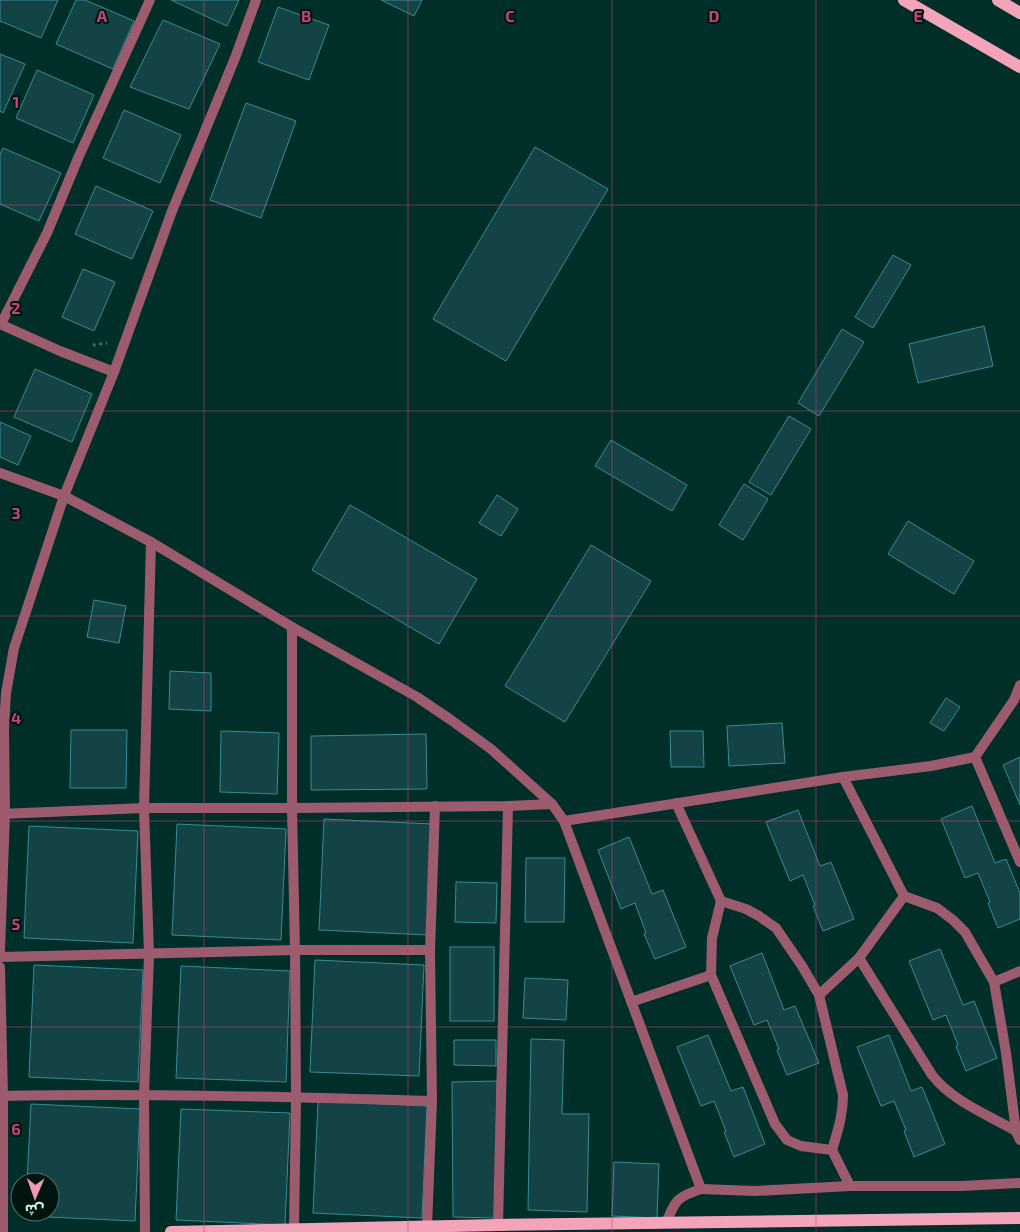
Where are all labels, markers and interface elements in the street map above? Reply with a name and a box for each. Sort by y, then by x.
text: A [97,6,108,25]
text: B [301,6,311,25]
text: C [505,6,515,25]
text: D [709,6,720,25]
text: E [913,6,923,25]
text: 1 [13,92,19,111]
text: 2 [11,298,21,317]
text: 3 [11,503,21,522]
text: 4 [11,708,21,727]
text: 5 [12,914,21,933]
text: 6 [11,1119,21,1138]
north arrow [10,1172,60,1222]
text: ش [25,1202,44,1219]

